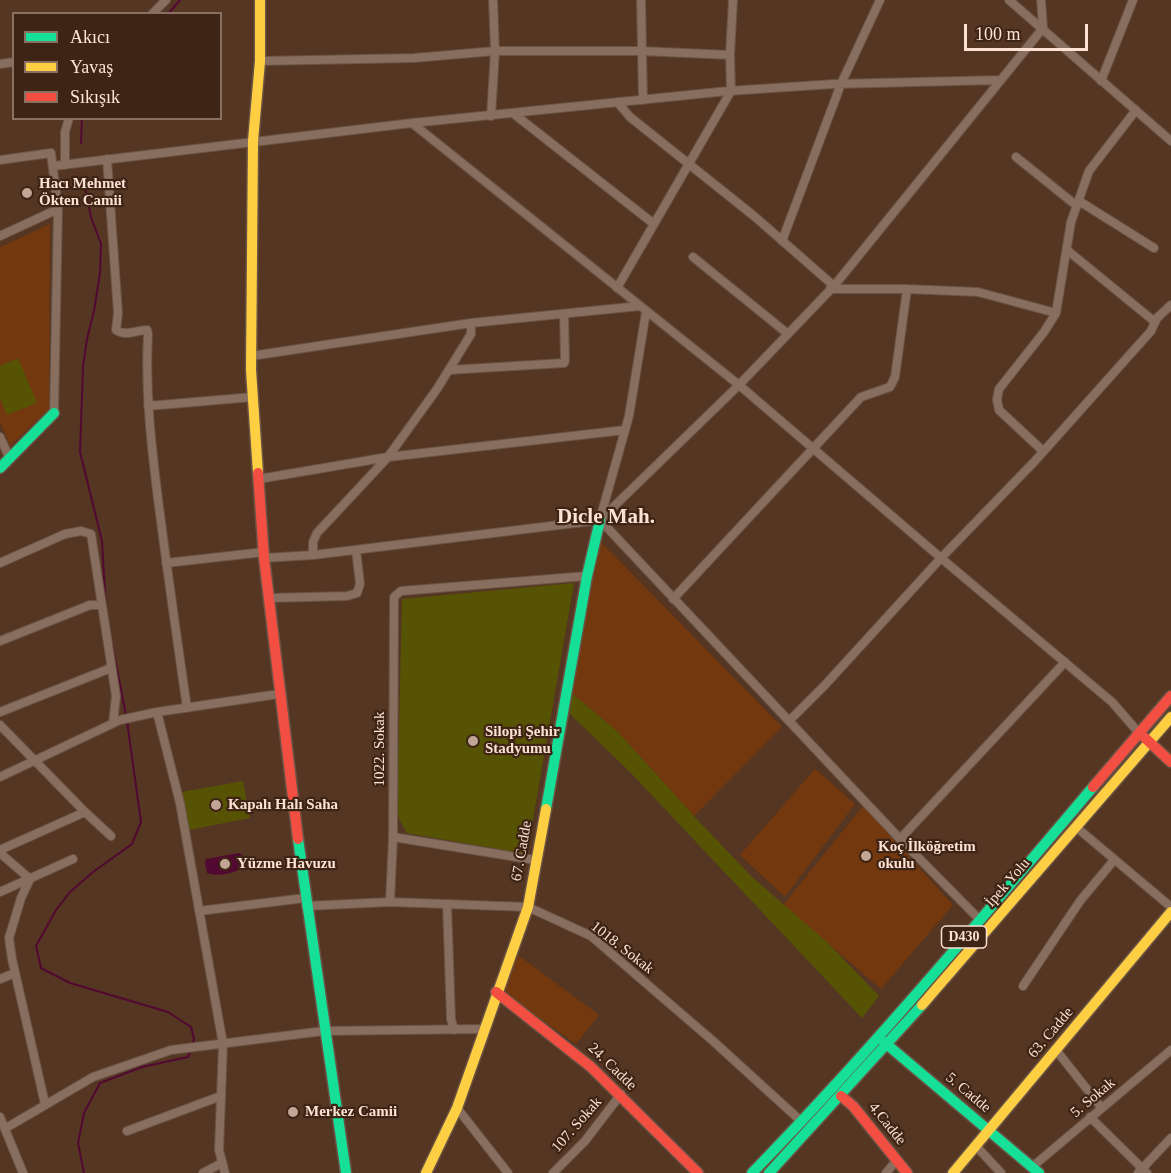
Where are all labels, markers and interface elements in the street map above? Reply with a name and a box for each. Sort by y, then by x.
legend [12,12,222,120]
scale bar [967,12,1092,50]
text: 100 m [975,24,1021,44]
text: Akıcı [70,27,110,47]
text: Yavaş [70,57,113,77]
text: Sıkışık [70,87,120,107]
place label: Hacı Mehmet Ökten Camii [39,175,126,210]
marker: Hacı Mehmet Ökten Camii [20,186,34,200]
district label: Dicle Mah. [557,505,655,531]
street label: 1022. Sokak [371,712,389,786]
place label: Silopi Şehir Stadyumu [485,723,560,758]
marker: Silopi Şehir Stadyumu [466,734,480,748]
place label: Kapalı Halı Saha [228,796,338,814]
marker: Kapalı Halı Saha [209,798,223,812]
street label: 67. Cadde [508,819,536,883]
place label: Koç İlköğretim okulu [878,838,976,873]
marker: Koç İlköğretim okulu [859,849,873,863]
place label: Yüzme Havuzu [237,855,336,873]
street label: İpek Yolu [982,855,1034,911]
marker: Yüzme Havuzu [218,857,232,871]
street label: 1018. Sokak [587,918,657,978]
road number: D430 [942,926,986,948]
street label: 63. Cadde [1025,1004,1077,1062]
street label: 24. Cadde [584,1039,640,1095]
street label: 5. Cadde [942,1069,994,1117]
street label: 5. Sokak [1067,1074,1119,1122]
street label: 107. Sokak [548,1094,606,1156]
street label: 4.Cadde [864,1099,910,1149]
place label: Merkez Camii [305,1103,397,1121]
marker: Merkez Camii [286,1105,300,1119]

